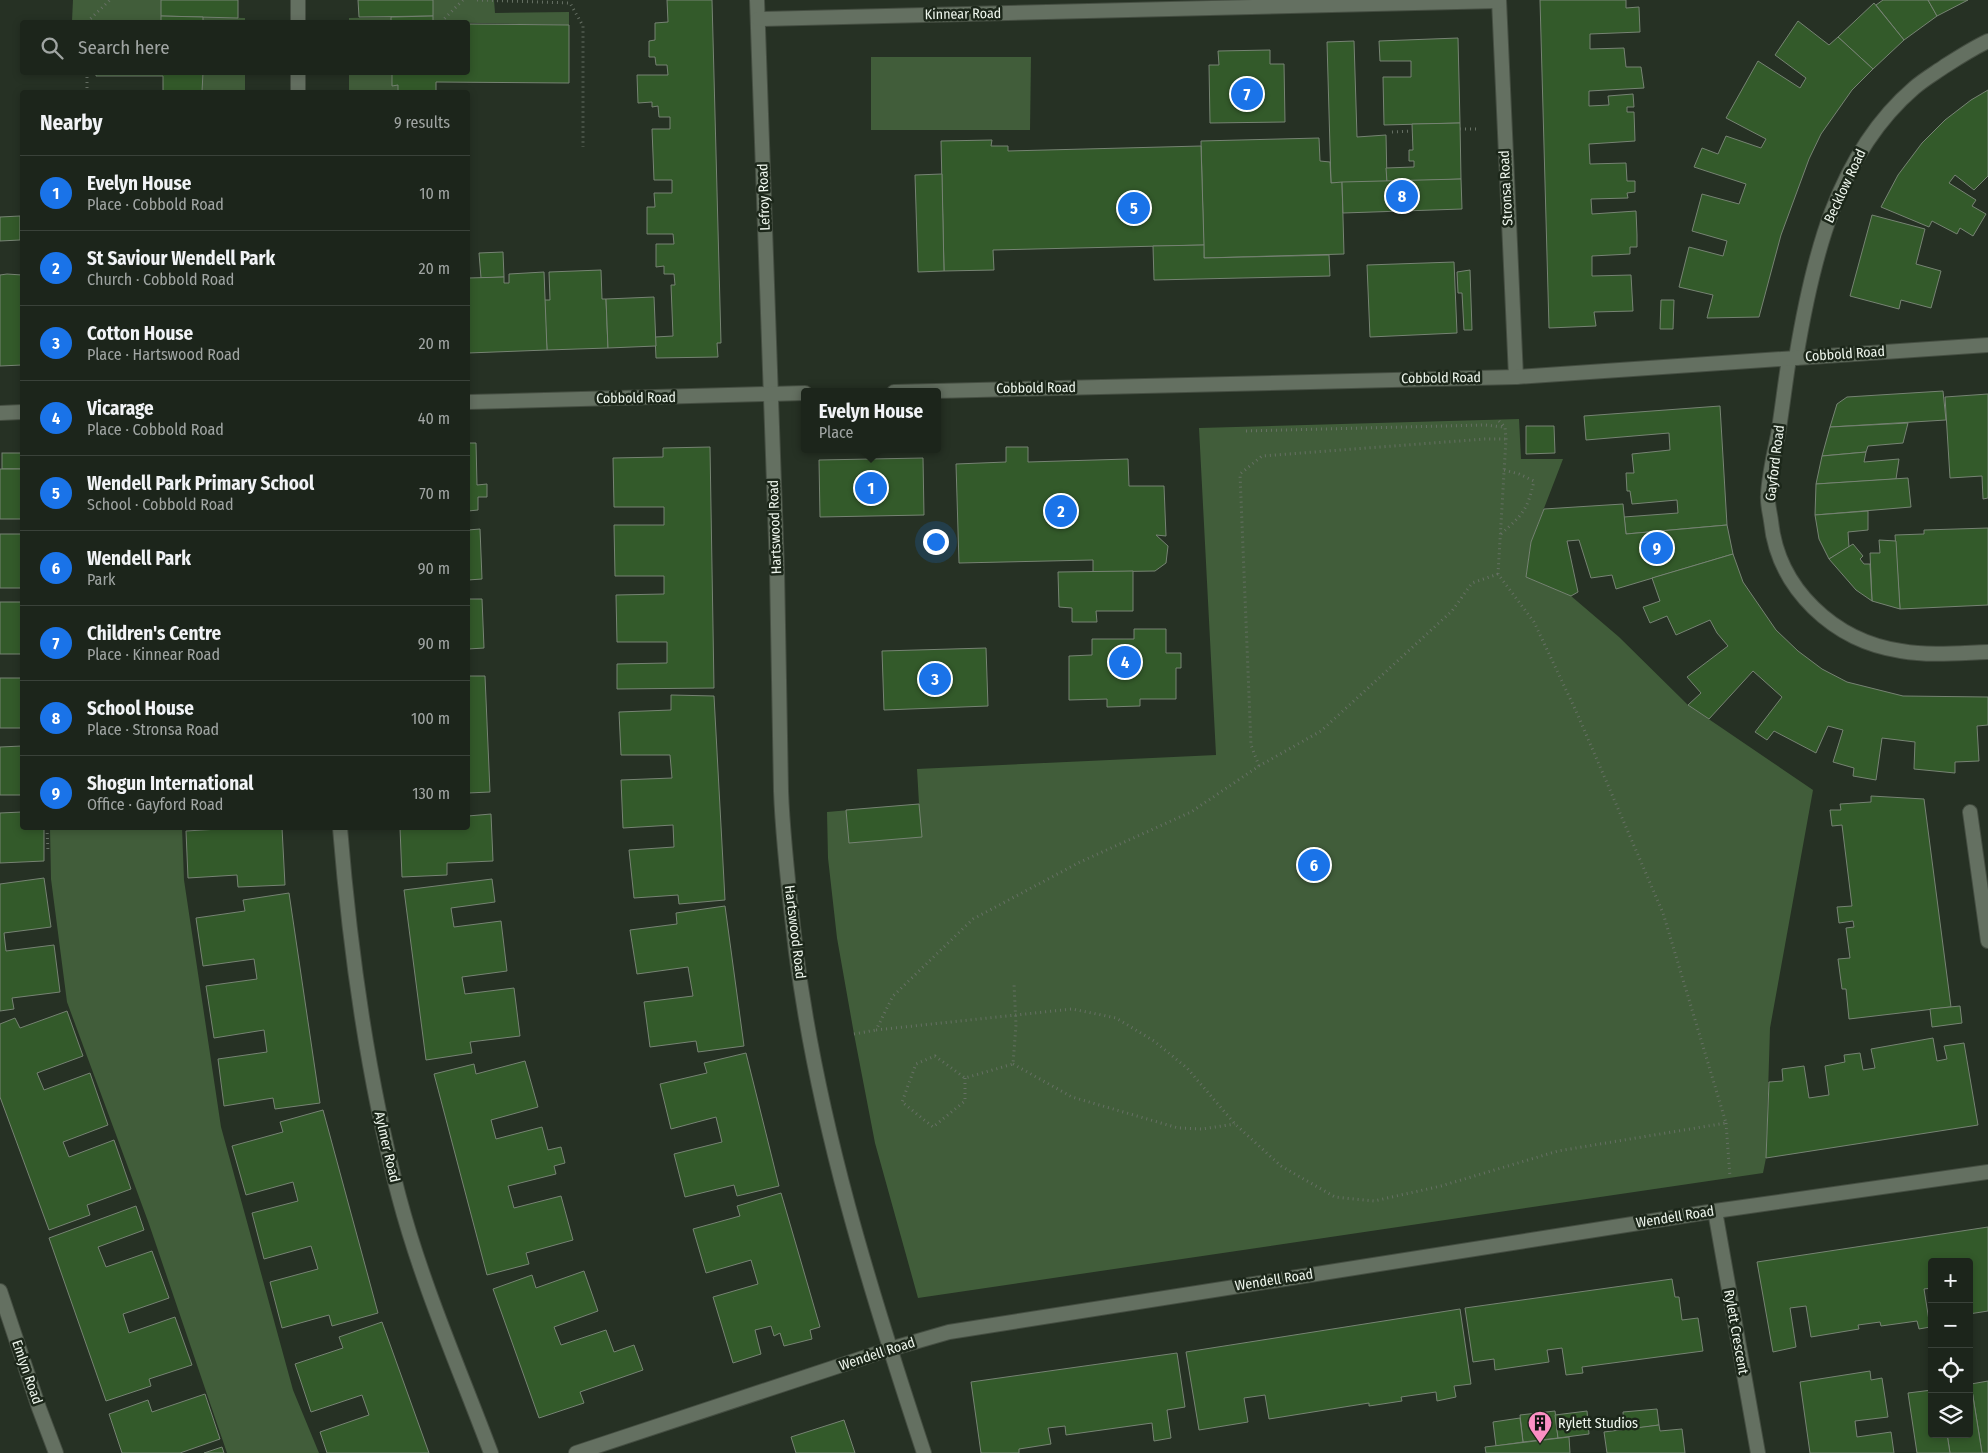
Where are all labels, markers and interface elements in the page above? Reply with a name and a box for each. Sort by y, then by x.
street label: Kinnear Road [925,5,1001,23]
search box [20,20,470,75]
icon: search [38,34,66,62]
text: Search here [78,36,170,59]
pin: 7 [1231,75,1263,113]
text: Nearby [40,110,102,136]
text: 9 results [394,113,450,132]
street label: Becklow Road [1820,146,1870,226]
street label: Stronsa Road [1496,150,1516,226]
street label: Lefroy Road [754,163,774,231]
text: Evelyn House [87,172,191,195]
pin: 8 [1386,177,1418,215]
text: 1 [53,184,59,203]
text: 10 m [419,184,450,203]
pin: 5 [1118,189,1150,227]
text: Place · Cobbold Road [87,195,224,214]
text: St Saviour Wendell Park [87,247,275,270]
text: 2 [52,259,60,278]
text: 20 m [419,259,450,278]
text: Church · Cobbold Road [87,270,234,289]
text: Cotton House [87,322,193,345]
text: 3 [52,334,60,353]
text: 20 m [419,334,450,353]
street label: Cobbold Road [1805,343,1885,365]
text: Place · Hartswood Road [87,345,240,364]
street label: Cobbold Road [1401,369,1481,387]
street label: Cobbold Road [996,379,1076,397]
popup [801,388,941,453]
street label: Cobbold Road [596,389,676,407]
text: Vicarage [87,397,154,420]
text: Evelyn House [819,400,923,423]
text: 4 [52,409,60,428]
text: 40 m [418,409,450,428]
text: Place · Cobbold Road [87,420,224,439]
text: Place [819,423,853,442]
street label: Gayford Road [1762,424,1788,502]
pin: 1 [855,469,887,507]
text: Wendell Park Primary School [87,472,314,495]
street label: Hartswood Road [765,480,785,574]
text: 5 [52,484,60,503]
text: 70 m [419,484,450,503]
pin: 2 [1045,492,1077,530]
text: School · Cobbold Road [87,495,234,514]
your location [923,529,949,555]
pin: 9 [1641,529,1673,567]
text: Wendell Park [87,547,191,570]
text: 6 [52,559,60,578]
text: 90 m [418,559,450,578]
text: Park [87,570,115,589]
text: Children's Centre [87,622,221,645]
text: 7 [53,634,59,653]
text: 90 m [418,634,450,653]
pin: 4 [1109,643,1141,681]
text: Place · Kinnear Road [87,645,220,664]
pin: 3 [919,660,951,698]
text: School House [87,697,194,720]
text: 8 [52,709,60,728]
text: 100 m [411,709,450,728]
text: Place · Stronsa Road [87,720,219,739]
text: Shogun International [87,772,254,795]
text: 9 [52,784,60,803]
text: 130 m [412,784,450,803]
text: Office · Gayford Road [87,795,223,814]
pin: 6 [1298,846,1330,884]
street label: Hartswood Road [781,884,809,980]
street label: Aylmer Road [371,1110,403,1184]
street label: Wendell Road [1635,1202,1715,1232]
map controls [1928,1258,1973,1438]
button: + [1928,1258,1973,1303]
street label: Wendell Road [1234,1265,1314,1295]
street label: Rylett Crescent [1720,1288,1752,1376]
button: − [1928,1303,1973,1348]
street label: Wendell Road [837,1334,917,1374]
street label: Emlyn Road [8,1338,46,1406]
button: locate [1928,1348,1973,1393]
button: layers [1928,1393,1973,1438]
building icon: Rylett Studios [1527,1410,1553,1444]
place label: Rylett Studios [1558,1415,1638,1432]

